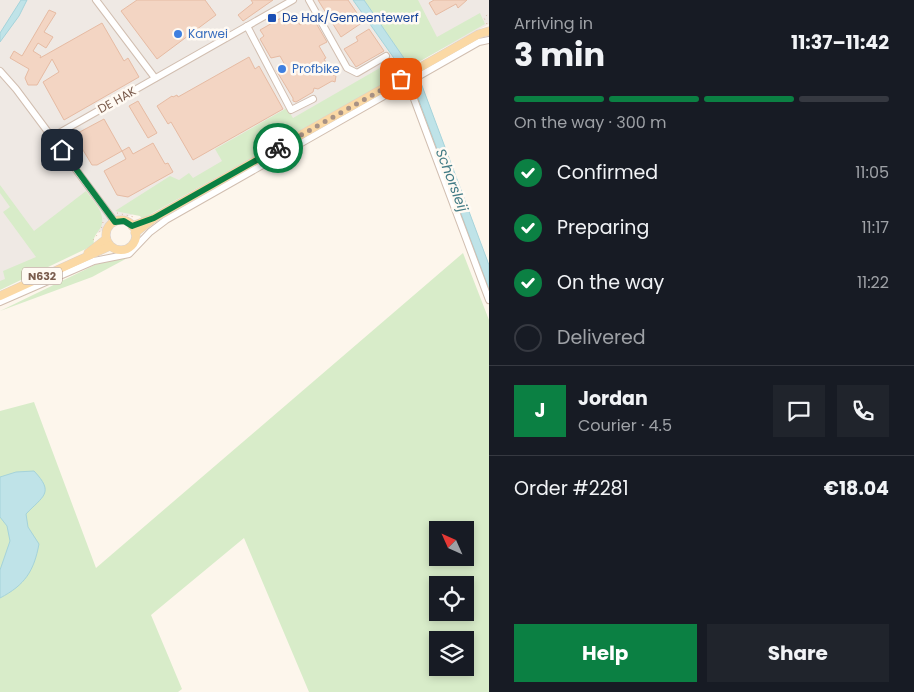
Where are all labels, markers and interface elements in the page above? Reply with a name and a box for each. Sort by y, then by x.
place label: De Hak/Gemeentewerf [282,9,419,26]
marker: De Hak/Gemeentewerf [266,12,278,24]
text: Arriving in [514,12,593,35]
place label: Karwei [188,25,228,42]
marker: Karwei [172,28,184,40]
text: 11:37–11:42 [791,29,889,56]
text: 3 min [514,32,605,77]
pin [380,58,422,100]
place label: Profbike [292,60,340,77]
marker: Profbike [276,63,288,75]
icon: bag [387,65,415,93]
street label: DE HAK [95,82,139,117]
text: On the way · 300 m [514,111,667,134]
courier [253,123,303,173]
pin [41,129,83,171]
icon: bike [264,134,292,162]
icon: home [48,136,76,164]
water label: Schorsleij [431,146,473,215]
icon: check [514,159,542,187]
text: Confirmed [557,159,658,186]
text: 11:05 [855,161,889,184]
icon: check [514,214,542,242]
text: Preparing [557,214,649,241]
text: 11:17 [861,216,889,239]
road number: N632 [22,268,62,284]
icon: check [514,269,542,297]
text: On the way [557,269,664,296]
text: 11:22 [857,271,889,294]
text: Delivered [557,324,646,351]
text: Jordan [578,385,648,412]
button: chat [773,385,825,437]
button: phone [837,385,889,437]
text: J [535,397,545,424]
text: Courier · 4.5 [578,414,672,437]
text: Order #2281 [514,475,629,502]
text: €18.04 [824,475,889,502]
north arrow [429,521,474,566]
map controls [429,521,474,676]
button: locate [429,576,474,621]
button: Help [514,624,697,682]
button: Share [707,624,889,682]
button: layers [429,631,474,676]

